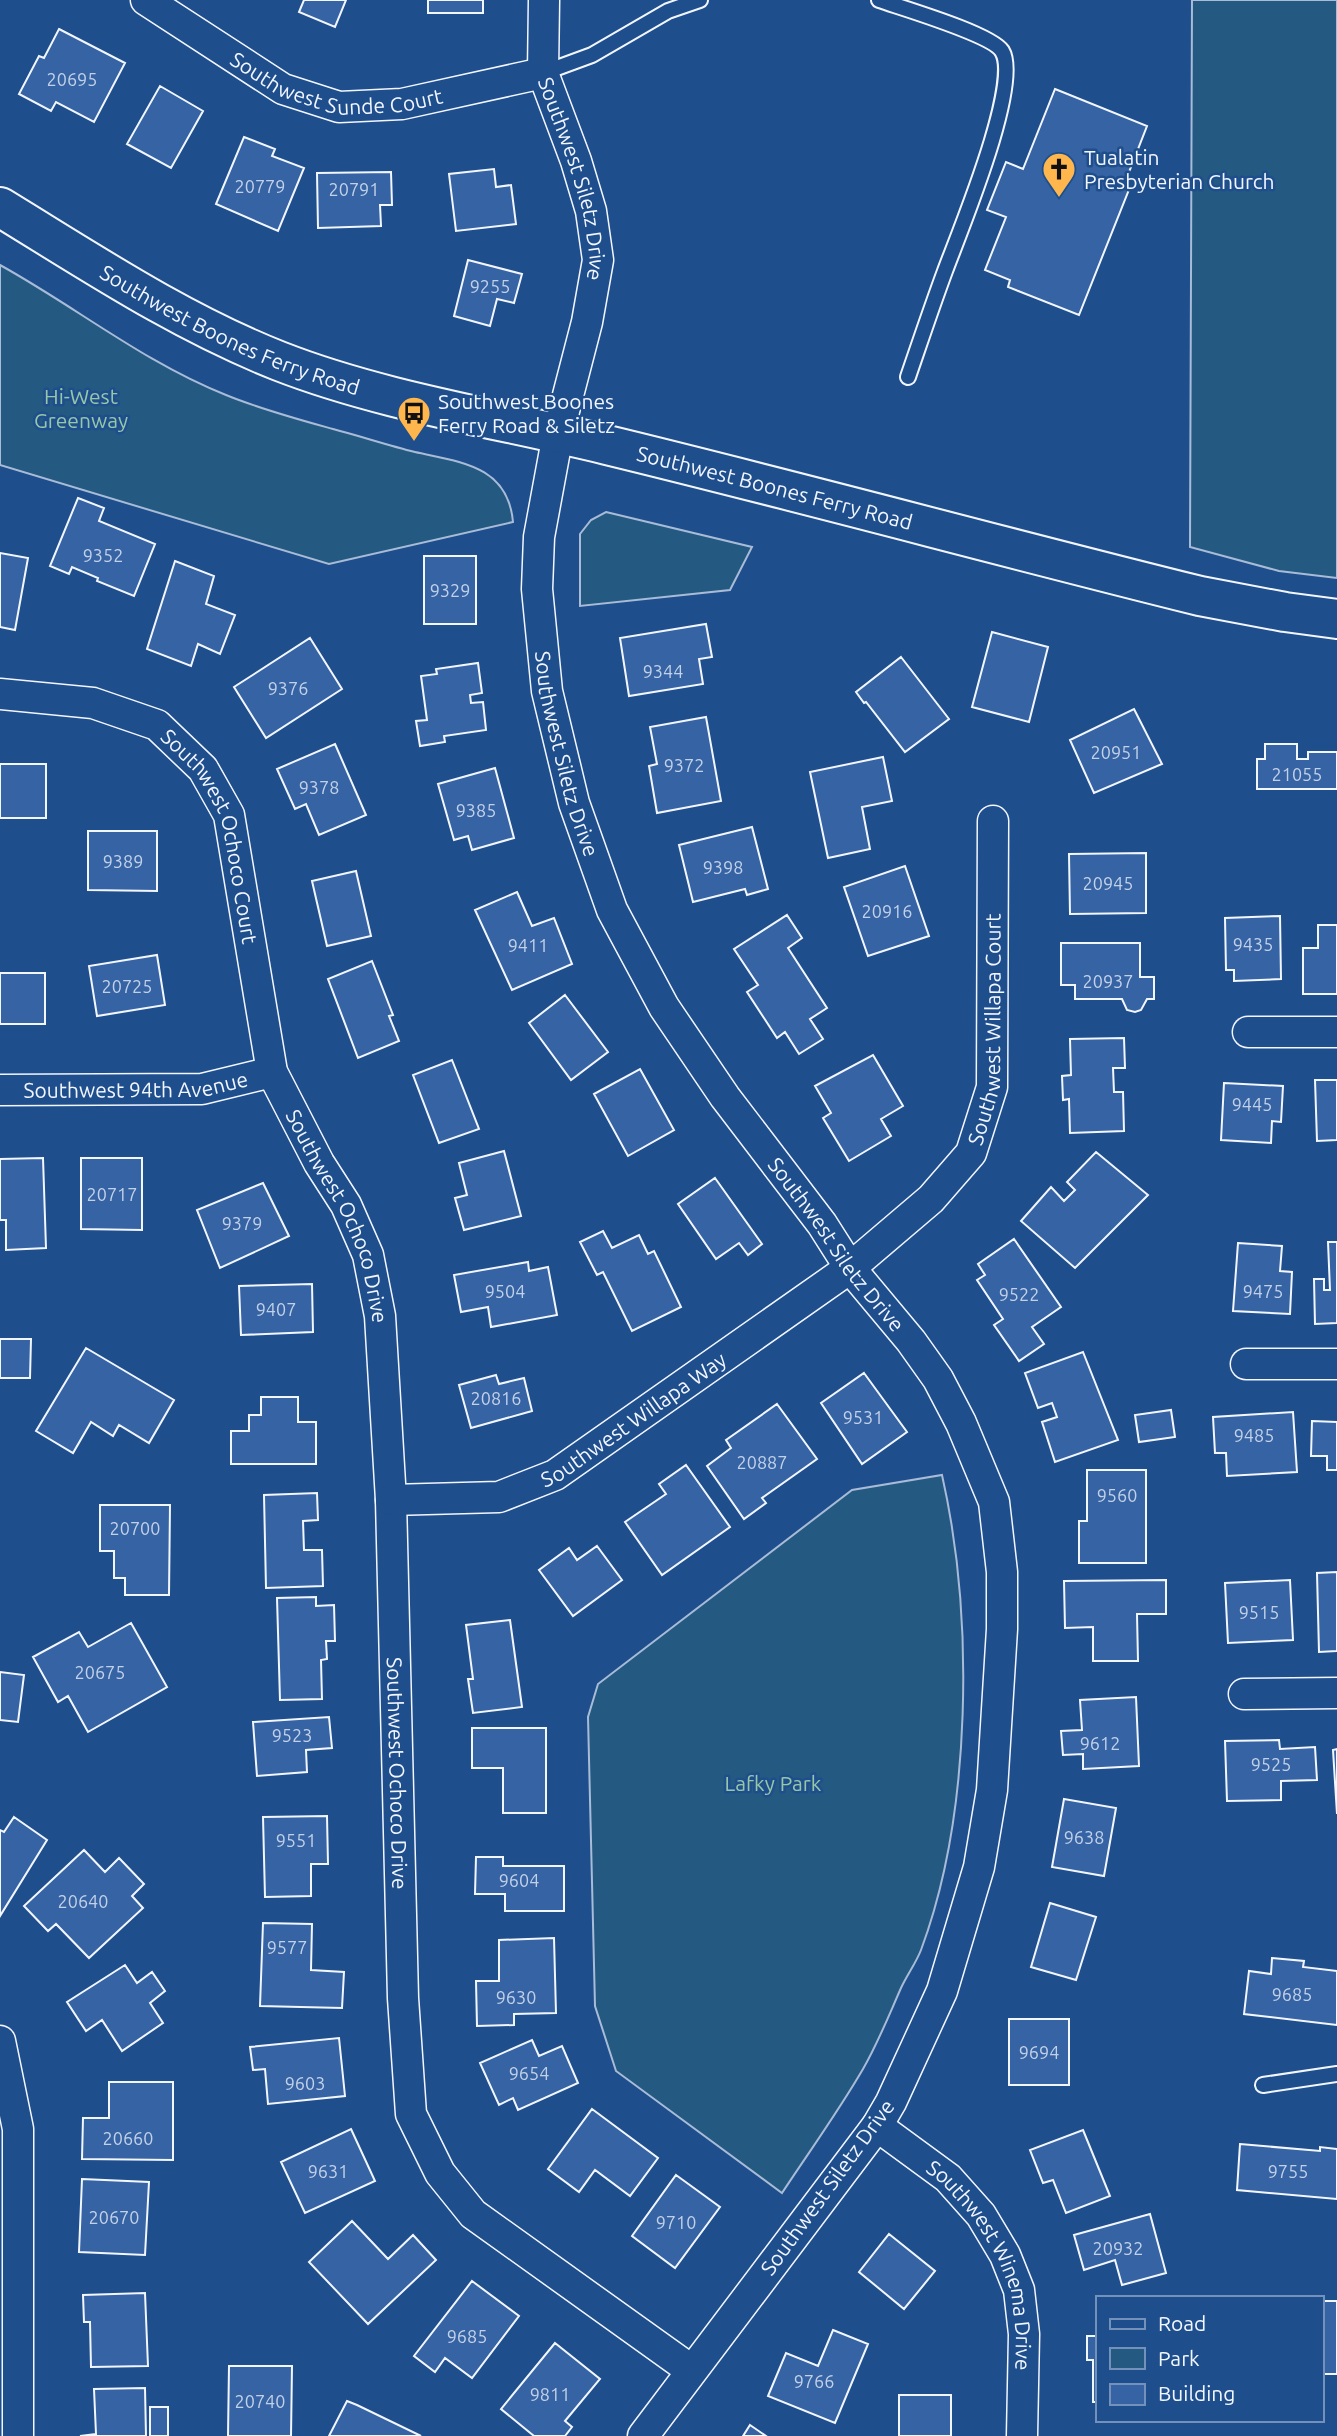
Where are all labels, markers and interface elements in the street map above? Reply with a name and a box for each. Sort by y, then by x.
street label: Southwest Sunde Court [226,46,445,119]
house number: 20695 [47,69,97,89]
street label: Southwest Siletz Drive [534,74,610,283]
place label: Tualatin Presbyterian Church [1084,145,1275,193]
church icon: Tualatin Presbyterian Church [1040,150,1078,199]
house number: 20779 [235,176,285,196]
house number: 20791 [329,179,379,199]
street label: Southwest Boones Ferry Road [96,260,363,399]
house number: 9255 [470,276,510,296]
park label: Hi-West Greenway [34,384,128,432]
place label: Southwest Boones Ferry Road & Siletz [438,389,615,437]
bus stop icon: Southwest Boones Ferry Road & Siletz [395,394,433,443]
street label: Southwest Boones Ferry Road [634,441,915,534]
house number: 9352 [83,545,123,565]
house number: 9329 [430,580,470,600]
street label: Southwest Siletz Drive [531,650,604,860]
house number: 9344 [643,661,683,681]
house number: 9376 [268,678,308,698]
street label: Southwest Ochoco Court [157,724,262,946]
house number: 20951 [1091,742,1141,762]
house number: 9372 [664,755,704,775]
house number: 21055 [1272,764,1322,784]
house number: 9378 [299,777,339,797]
house number: 9385 [456,800,496,820]
house number: 9389 [103,851,143,871]
house number: 9398 [703,857,743,877]
house number: 20945 [1083,873,1133,893]
house number: 20916 [862,901,912,921]
street label: Southwest Willapa Court [962,913,1005,1148]
house number: 9435 [1233,934,1273,954]
house number: 9411 [508,935,548,955]
house number: 20937 [1083,971,1133,991]
house number: 20725 [102,976,152,996]
street label: Southwest 94th Avenue [23,1066,250,1102]
house number: 9445 [1232,1094,1272,1114]
street label: Southwest Ochoco Drive [281,1105,392,1324]
street label: Southwest Siletz Drive [764,1153,910,1336]
house number: 20717 [87,1184,137,1204]
house number: 9379 [222,1213,262,1233]
house number: 9504 [485,1281,525,1301]
house number: 9475 [1243,1281,1283,1301]
house number: 9522 [999,1284,1039,1304]
house number: 9407 [256,1299,296,1319]
street label: Southwest Willapa Way [537,1347,730,1491]
house number: 20816 [471,1388,521,1408]
house number: 9531 [843,1407,883,1427]
house number: 9485 [1234,1425,1274,1445]
house number: 20887 [737,1452,787,1472]
house number: 9560 [1097,1485,1137,1505]
house number: 20700 [110,1518,160,1538]
house number: 9515 [1239,1602,1279,1622]
street label: Southwest Ochoco Drive [383,1657,412,1890]
house number: 20675 [75,1662,125,1682]
house number: 9523 [272,1725,312,1745]
house number: 9612 [1080,1733,1120,1753]
house number: 9525 [1251,1754,1291,1774]
park label: Lafky Park [725,1771,822,1795]
house number: 9638 [1064,1827,1104,1847]
house number: 9551 [276,1830,316,1850]
house number: 9604 [499,1870,539,1890]
house number: 20640 [58,1891,108,1911]
house number: 9577 [267,1937,307,1957]
house number: 9685 [1272,1984,1312,2004]
house number: 9630 [496,1987,536,2007]
house number: 9694 [1019,2042,1059,2062]
house number: 9654 [509,2063,549,2083]
house number: 9603 [285,2073,325,2093]
street label: Southwest Siletz Drive [755,2095,899,2279]
house number: 20660 [103,2128,153,2148]
street label: Southwest Winema Drive [923,2155,1036,2371]
house number: 9631 [308,2161,348,2181]
house number: 9755 [1268,2161,1308,2181]
house number: 20670 [89,2207,139,2227]
house number: 9710 [656,2212,696,2232]
house number: 20932 [1093,2238,1143,2258]
legend [1096,2296,1323,2422]
text: Road [1158,2311,1206,2335]
house number: 9685 [447,2326,487,2346]
text: Park [1158,2346,1200,2370]
house number: 9766 [794,2371,834,2391]
text: Building [1158,2381,1235,2405]
house number: 9811 [530,2384,570,2404]
house number: 20740 [235,2391,285,2411]

